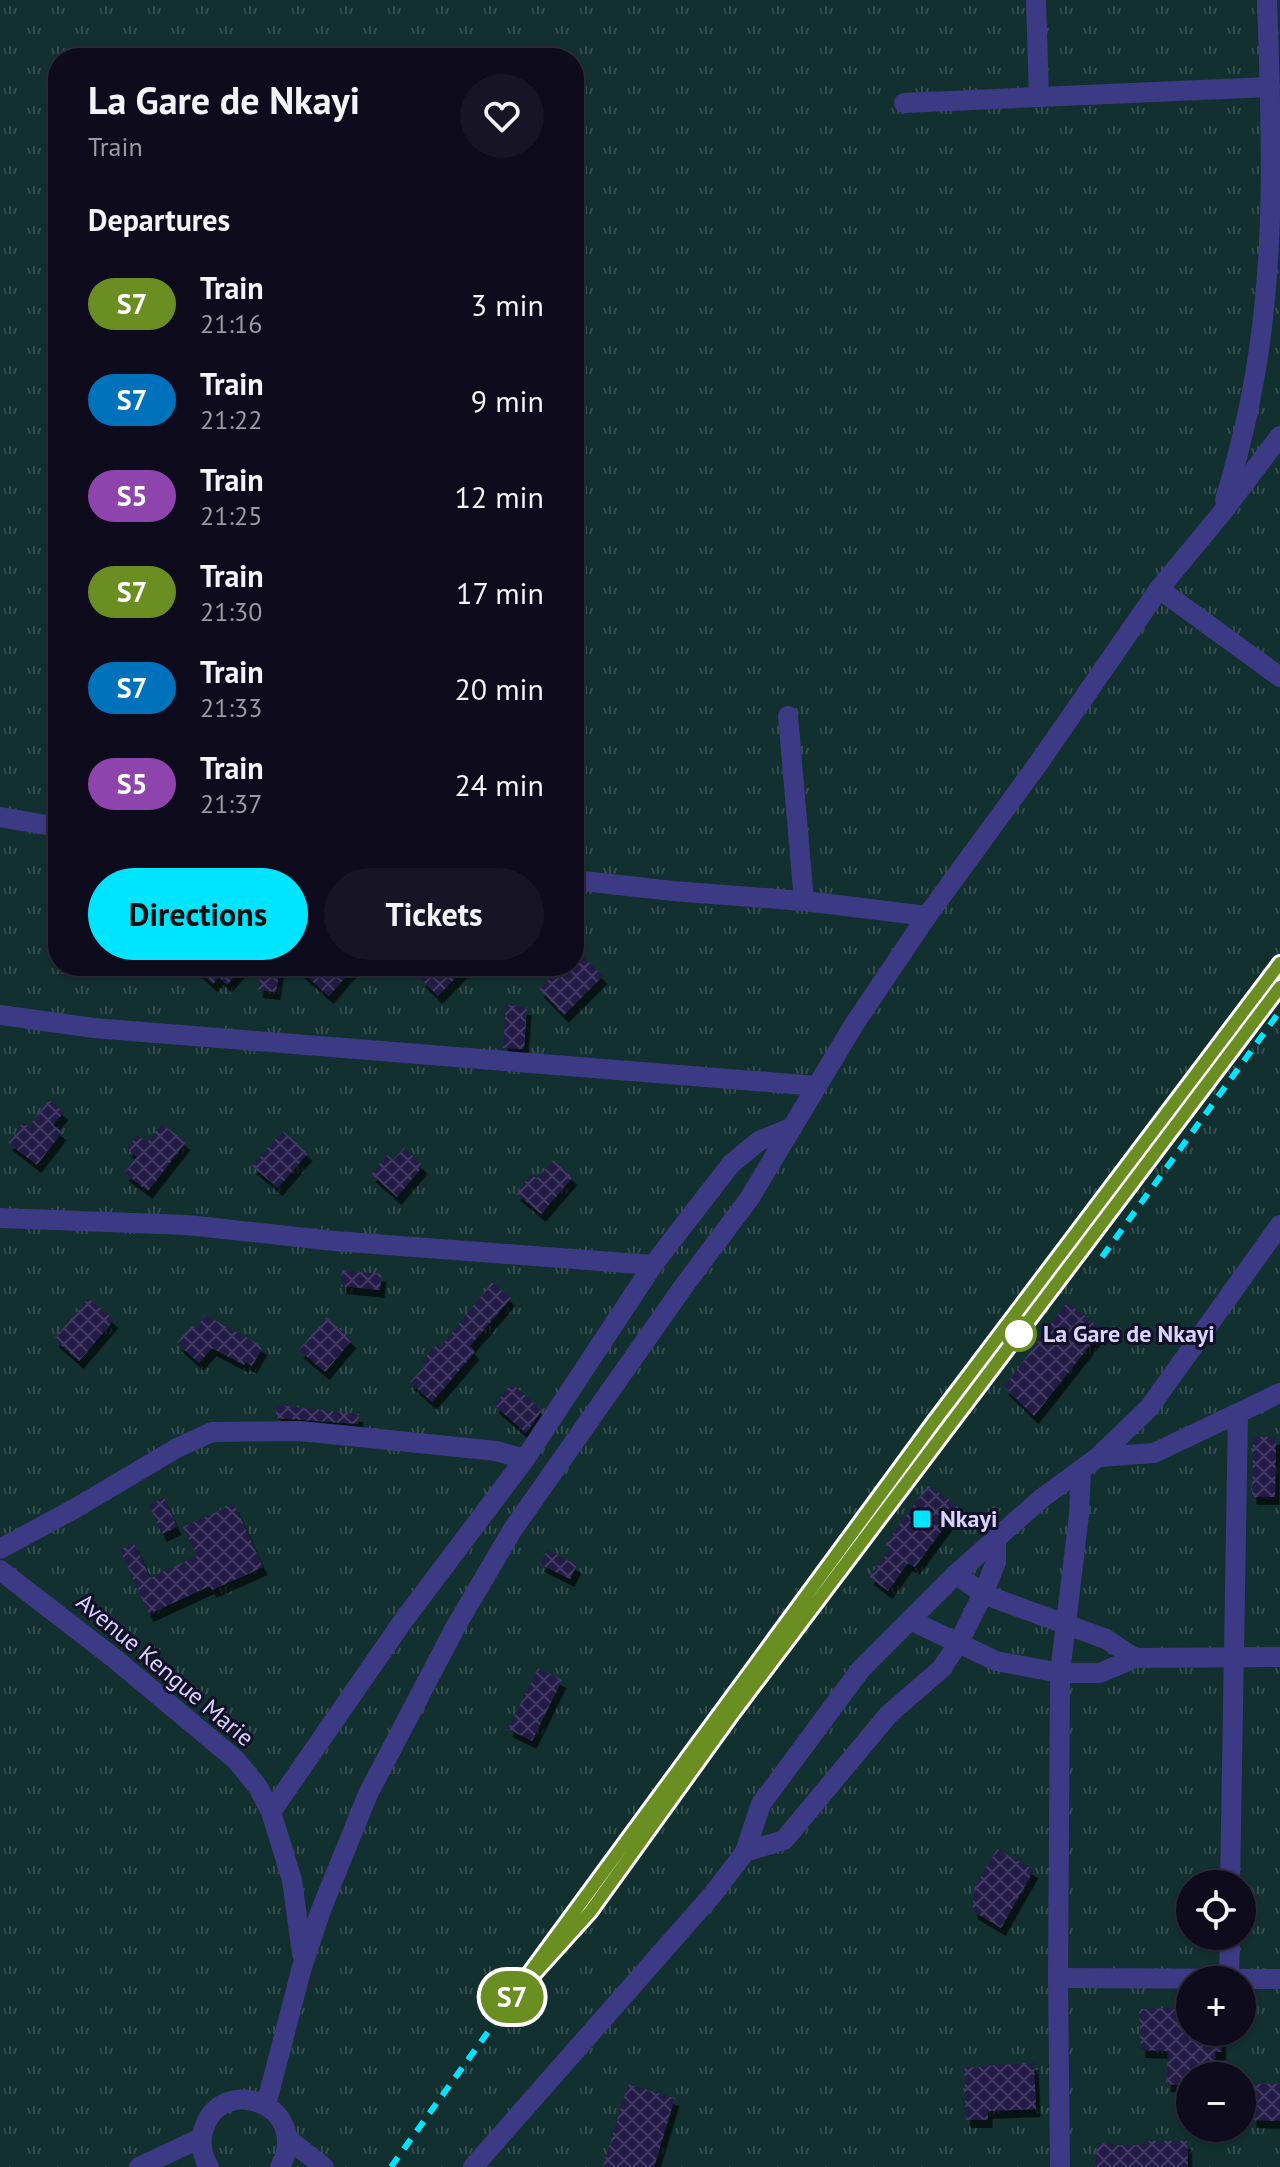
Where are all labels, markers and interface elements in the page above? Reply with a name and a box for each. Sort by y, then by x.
button: heart [460,74,544,158]
text: La Gare de Nkayi [88,75,360,124]
text: Train [88,130,143,163]
text: Departures [88,200,230,239]
text: Train [200,268,264,307]
text: S7 [117,285,147,322]
text: 3 min [471,285,544,324]
text: 21:16 [200,307,262,340]
text: Train [200,364,264,403]
text: S7 [117,381,147,418]
text: 9 min [471,381,544,420]
text: 21:22 [200,403,262,436]
text: Train [200,460,264,499]
text: S5 [117,477,147,514]
text: 12 min [454,477,544,516]
text: 21:25 [200,499,262,532]
text: Train [200,556,264,595]
text: S7 [117,573,147,610]
text: 17 min [456,573,544,612]
text: 21:30 [200,595,262,628]
text: Train [200,652,264,691]
text: S7 [117,669,147,706]
text: 20 min [454,669,544,708]
text: 21:33 [200,691,262,724]
text: Train [200,748,264,787]
text: S5 [117,765,147,802]
text: 24 min [454,765,544,804]
text: 21:37 [200,787,262,820]
button: Directions [88,868,308,960]
button: Tickets [324,868,544,960]
marker: La Gare de Nkayi [1002,1317,1036,1351]
place label: La Gare de Nkayi [1043,1318,1215,1349]
place label: Nkayi [940,1503,997,1534]
marker: Nkayi [911,1508,933,1530]
street label: Avenue Kengue Marie [70,1586,260,1753]
map controls [1176,1870,1256,2142]
button: locate [1176,1870,1256,1950]
button: + [1176,1966,1256,2046]
line badge: S7 [476,1971,548,2023]
text: S7 [497,1978,527,2015]
button: − [1176,2062,1256,2142]

